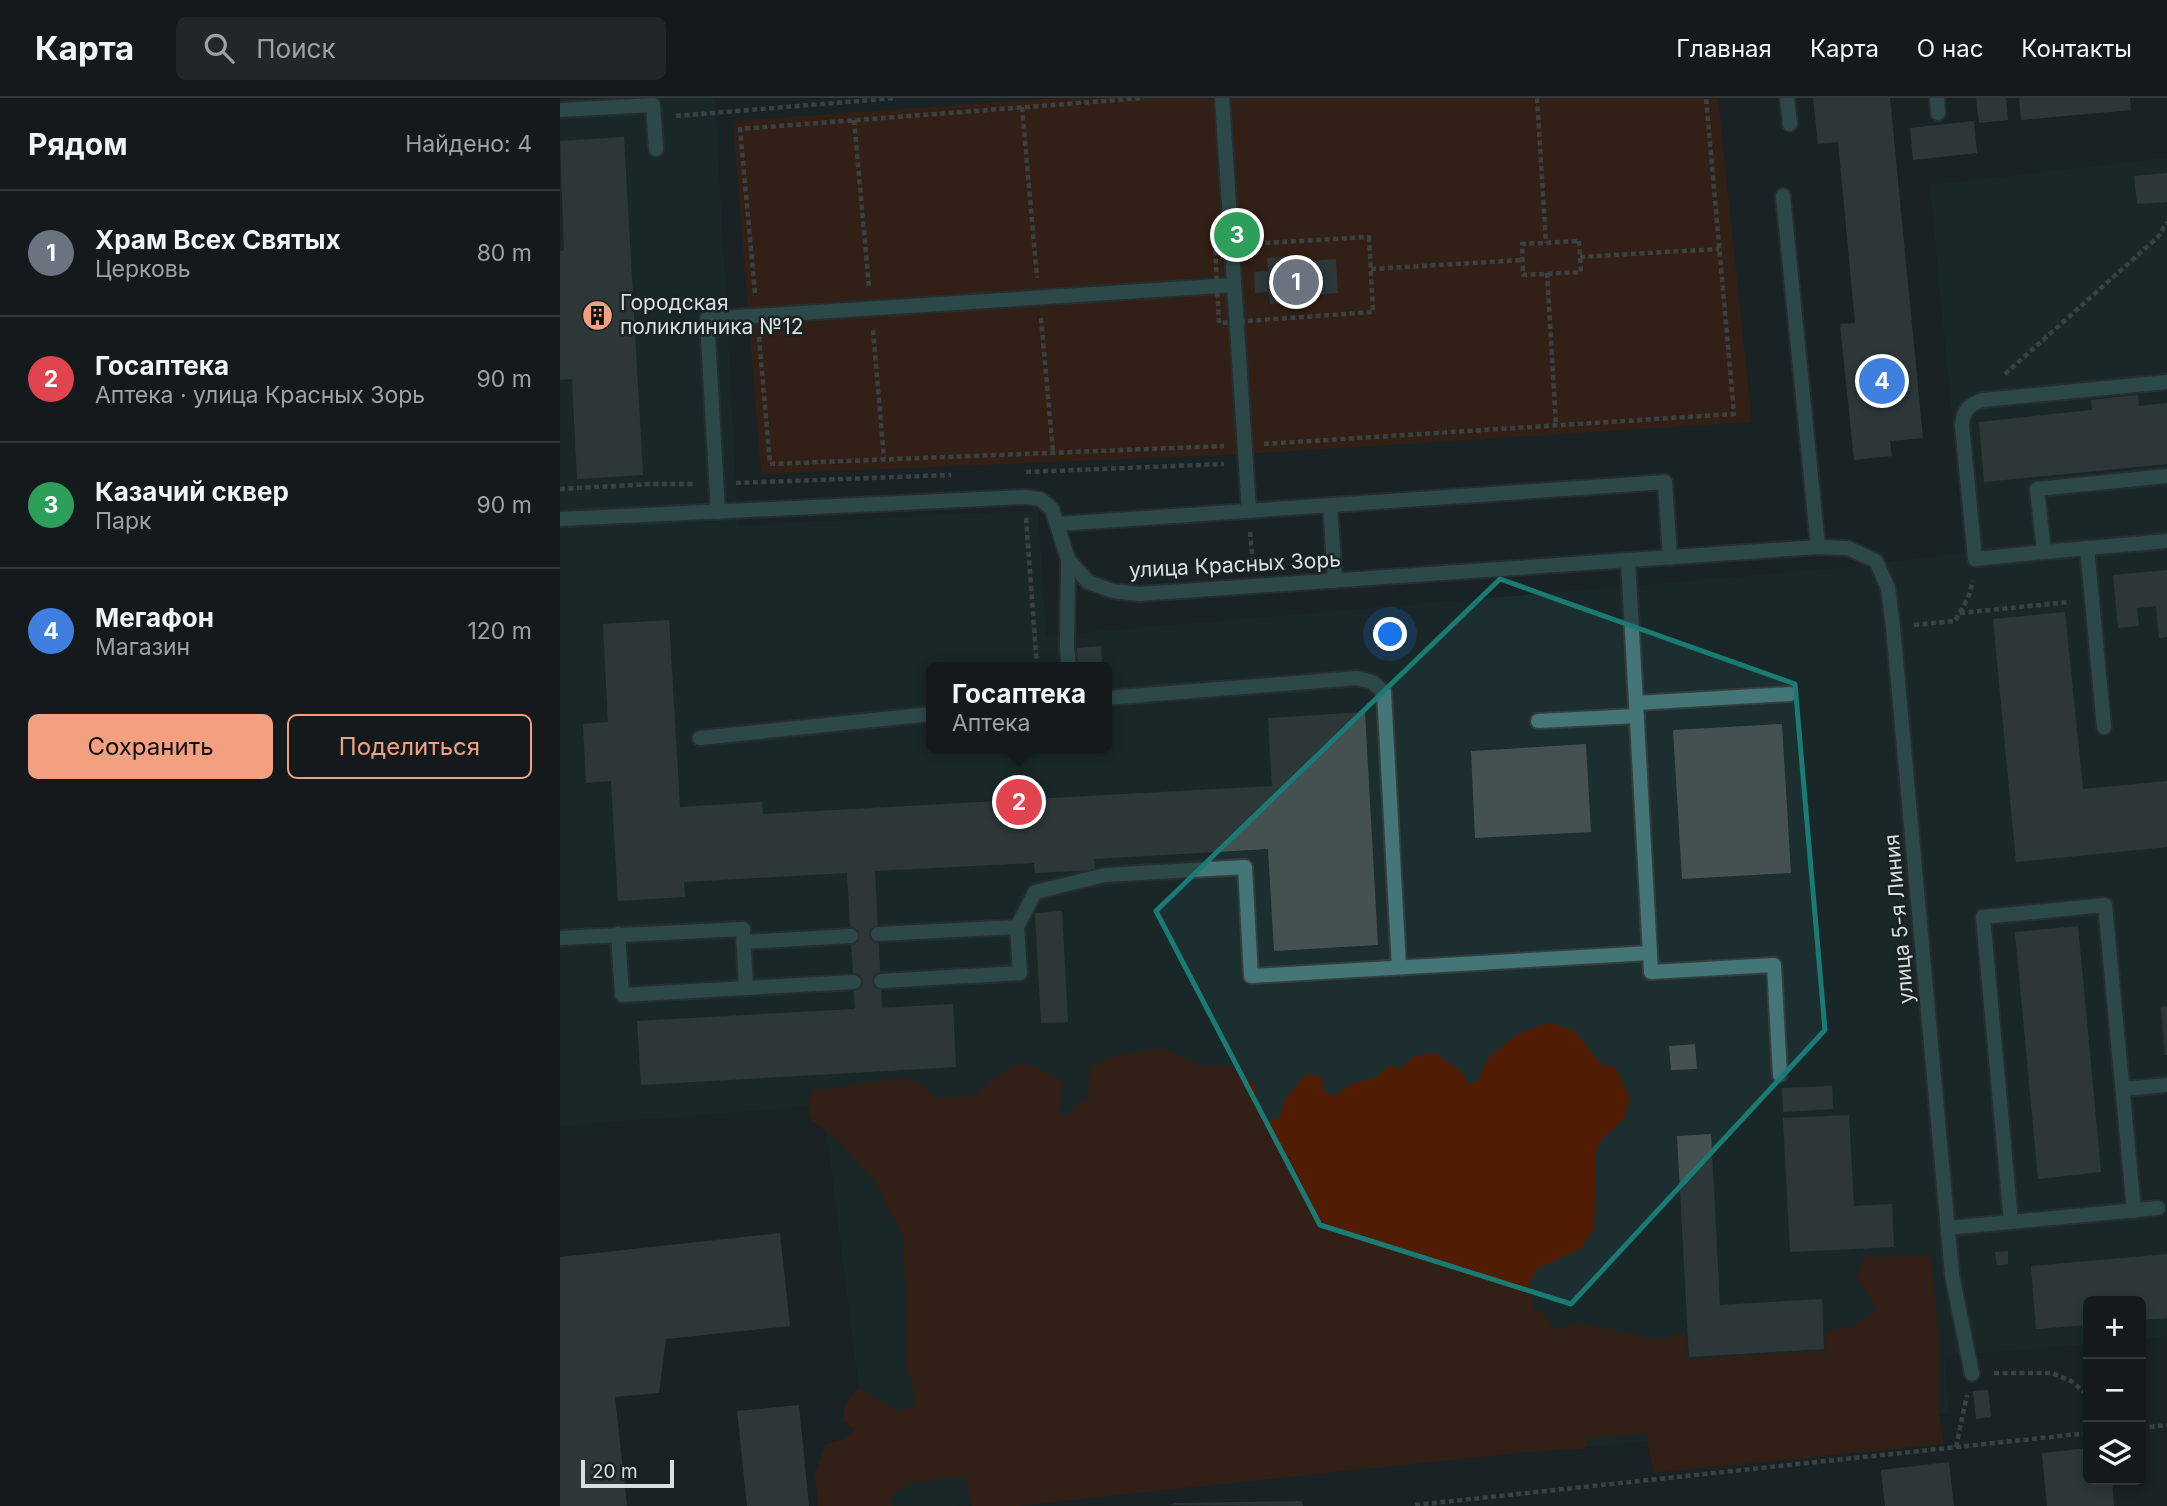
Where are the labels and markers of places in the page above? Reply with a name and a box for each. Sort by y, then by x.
pin: 3 [1214,209,1260,261]
pin: 1 [1273,256,1319,308]
place label: Городская поликлиника №12 [620,290,804,339]
building icon: Городская поликлиника №12 [580,298,614,332]
pin: 4 [1859,355,1905,407]
pin: 2 [996,776,1042,828]

